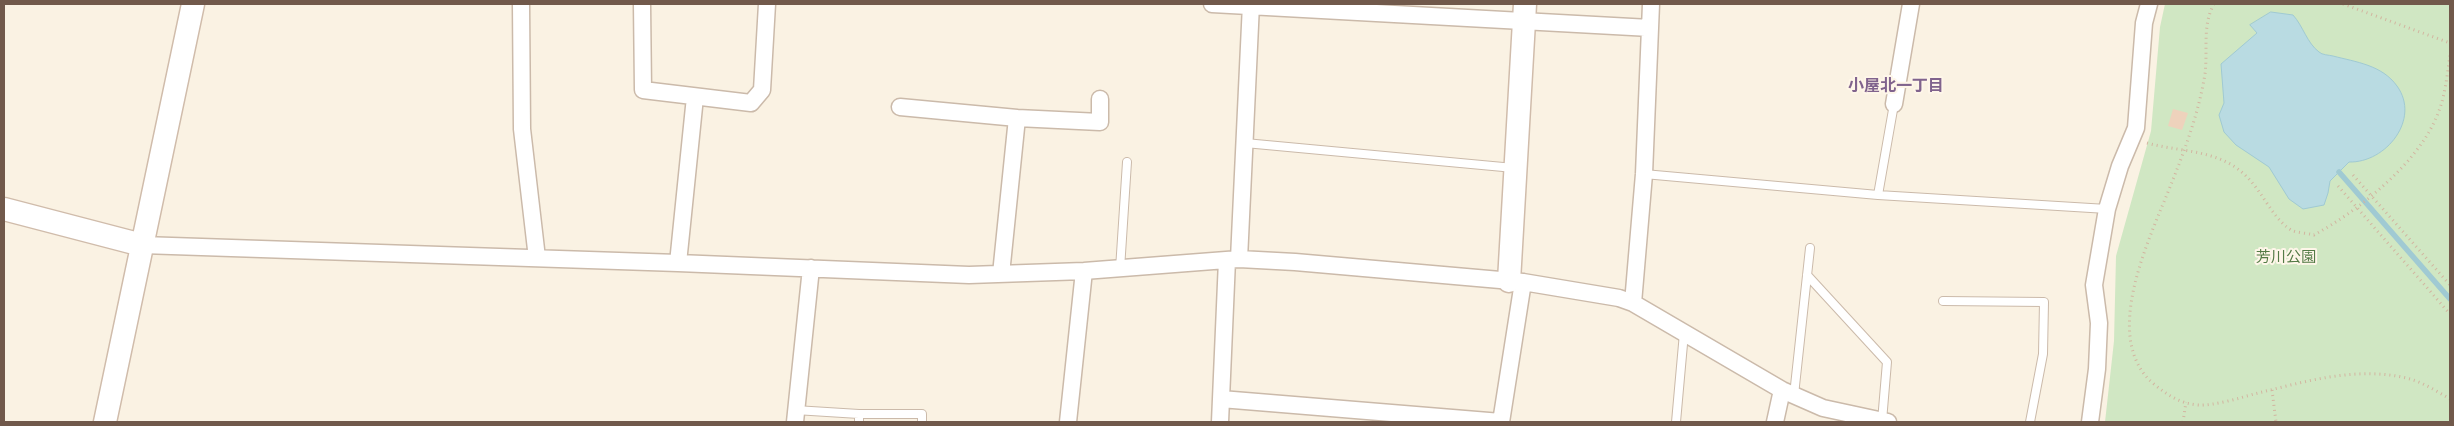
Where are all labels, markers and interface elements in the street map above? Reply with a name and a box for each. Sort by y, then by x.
district label: 小屋北一丁目 [1848,76,1944,96]
park label: 芳川公園 [2256,248,2316,266]

